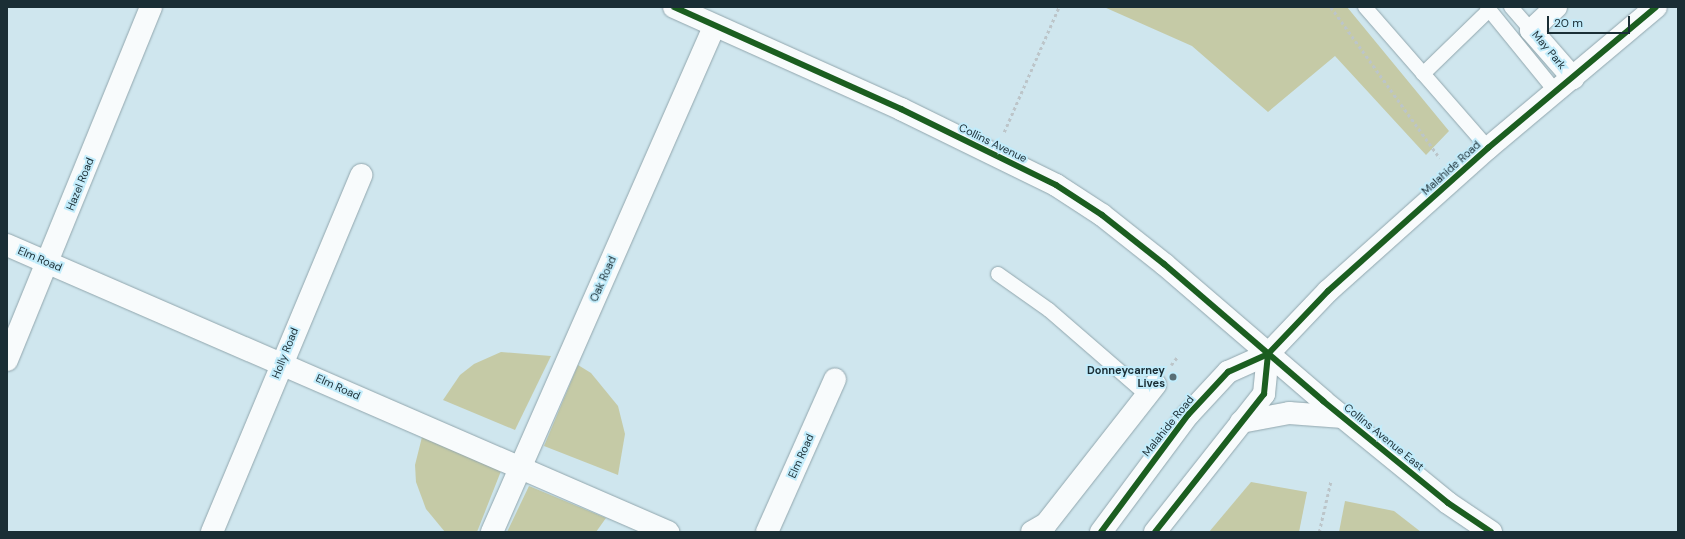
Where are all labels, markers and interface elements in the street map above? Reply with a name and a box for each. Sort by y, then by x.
scale bar [1549,8,1632,34]
text: 20 m [1554,15,1583,31]
street label: May Park [1529,28,1569,72]
street label: Collins Avenue [957,121,1029,165]
street label: Malahide Road [1419,138,1483,198]
street label: Hazel Road [63,156,97,212]
street label: Elm Road [16,244,64,274]
street label: Oak Road [587,254,619,304]
street label: Holly Road [269,326,301,380]
place label: Donneycarney Lives [1087,364,1165,390]
street label: Elm Road [314,371,362,403]
marker: Donneycarney Lives [1168,372,1178,382]
street label: Malahide Road [1139,393,1197,459]
street label: Collins Avenue East [1341,401,1427,473]
street label: Elm Road [785,432,817,480]

